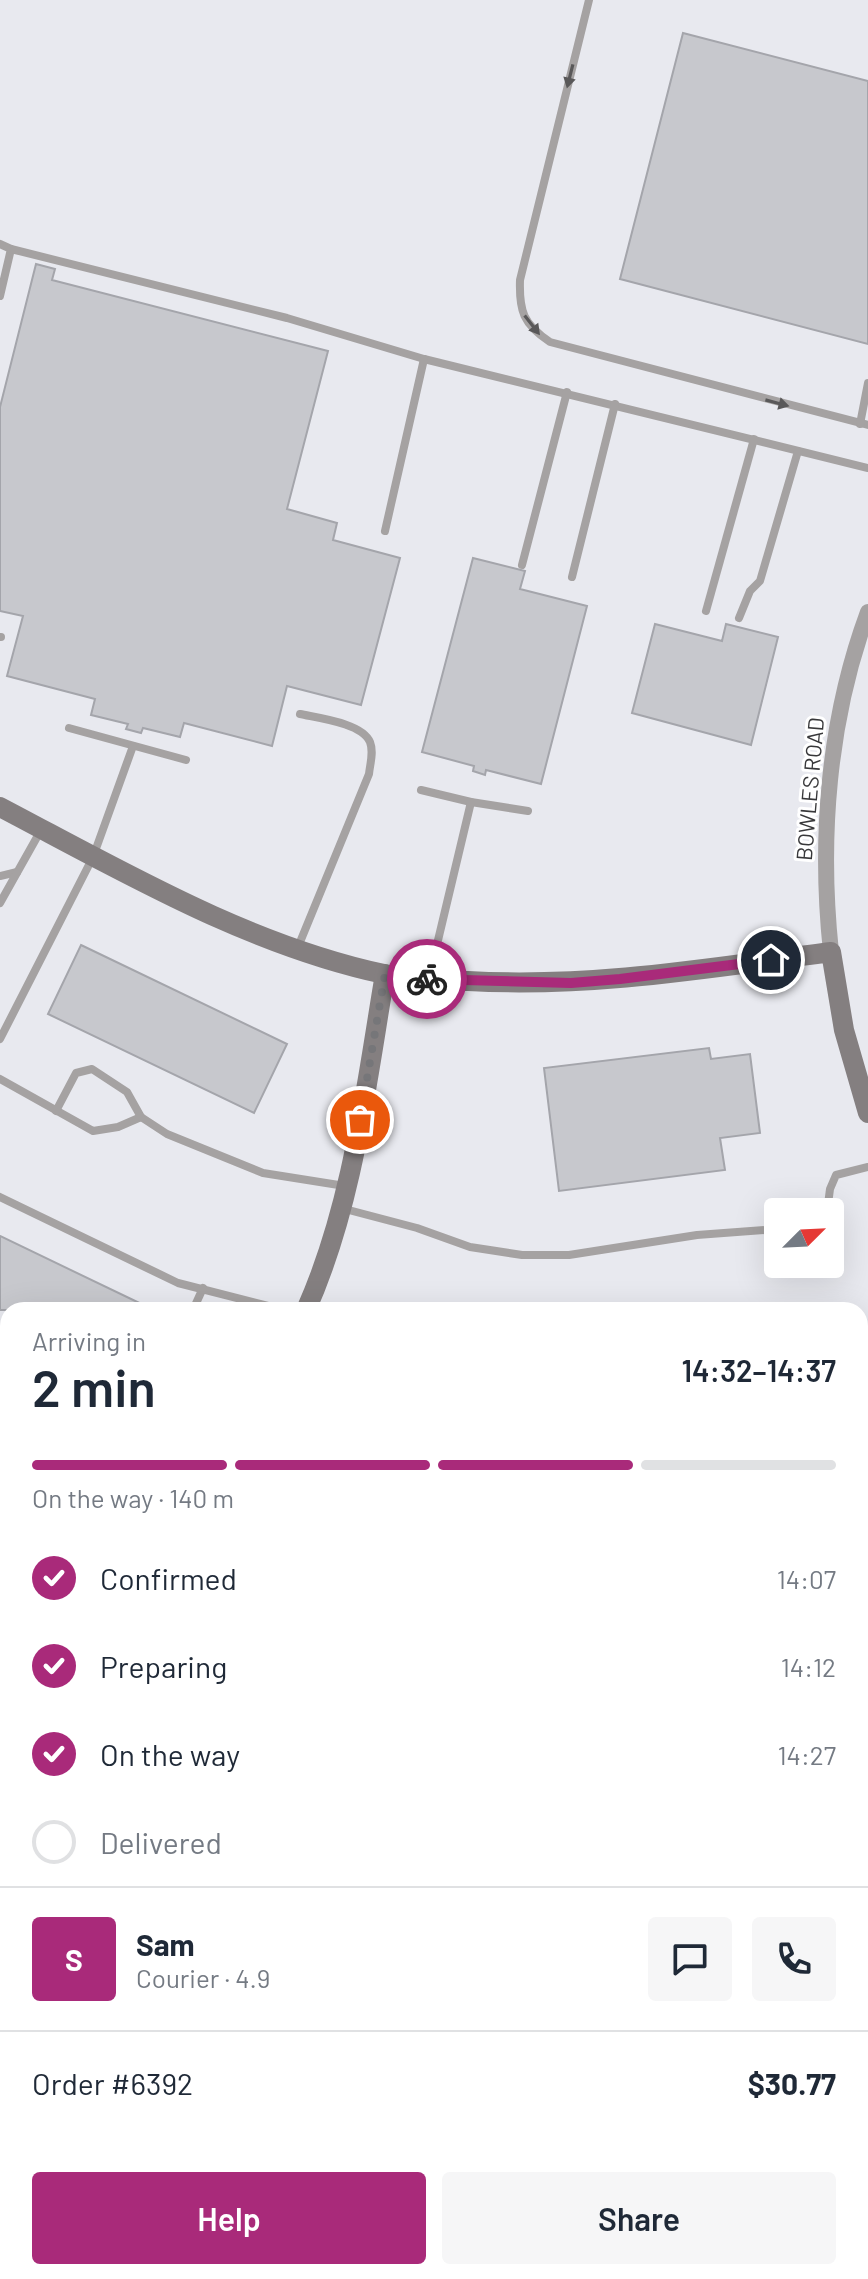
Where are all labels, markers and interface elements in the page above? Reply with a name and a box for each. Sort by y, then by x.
one-way arrow [564,63,576,88]
one-way arrow [524,315,540,335]
one-way arrow [764,397,789,409]
street label: BOWLES ROAD [790,716,828,862]
pin [737,926,805,994]
icon: home [749,938,793,982]
courier [387,939,467,1019]
icon: bike [405,957,449,1001]
pin [326,1086,394,1154]
icon: bag [338,1098,382,1142]
north arrow [764,1198,844,1278]
map controls [764,1198,844,1278]
text: Arriving in [32,1325,146,1356]
text: 14:32–14:37 [681,1352,836,1388]
text: 2 min [32,1355,156,1417]
text: On the way · 140 m [32,1482,234,1513]
icon: check [32,1556,76,1600]
text: Confirmed [100,1560,237,1596]
text: 14:07 [777,1563,836,1594]
icon: check [32,1644,76,1688]
text: Preparing [100,1648,227,1684]
text: 14:12 [781,1651,836,1682]
icon: check [32,1732,76,1776]
text: On the way [100,1736,240,1772]
text: 14:27 [778,1739,836,1770]
text: Delivered [100,1824,222,1860]
button: chat [648,1917,732,2001]
button: phone [752,1917,836,2001]
text: Sam [136,1926,195,1962]
text: S [65,1941,83,1977]
text: Courier · 4.9 [136,1962,270,1993]
text: Order #6392 [32,2065,193,2101]
text: $30.77 [748,2065,836,2101]
button: Help [32,2172,426,2264]
button: Share [442,2172,836,2264]

